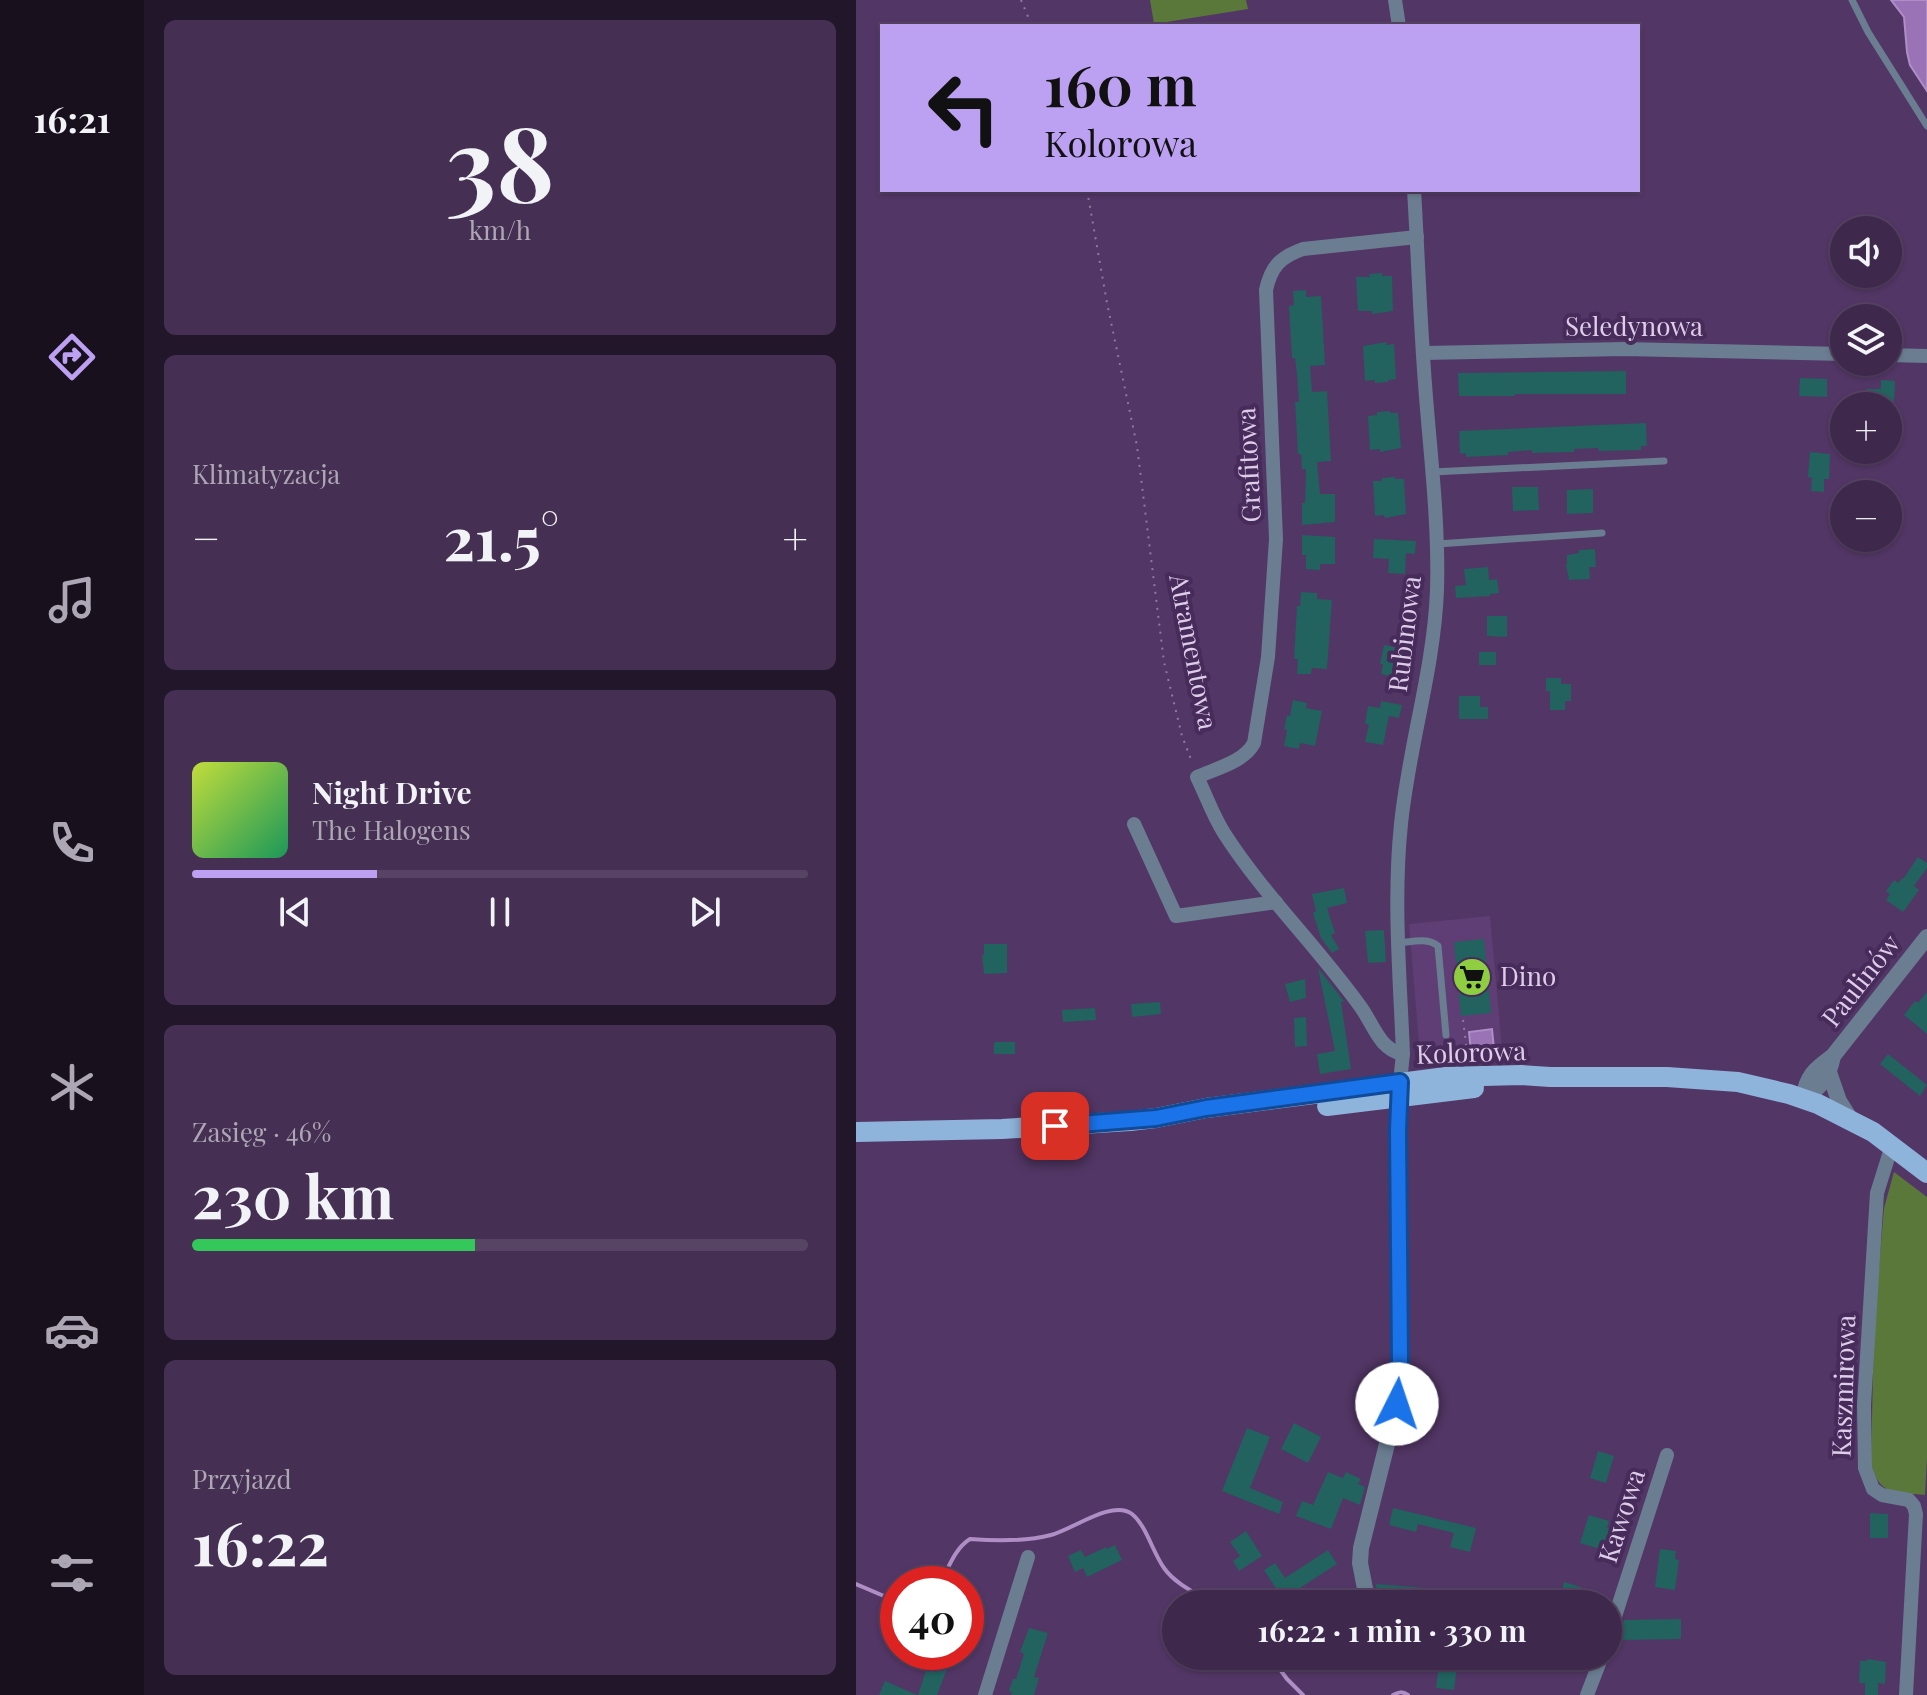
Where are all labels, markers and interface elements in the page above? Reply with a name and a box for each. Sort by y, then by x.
text: 160 m [1044,46,1197,121]
icon: left [912,56,1016,160]
text: 38 [445,90,555,229]
text: 16:21 [33,94,111,142]
text: Kolorowa [1044,118,1197,166]
text: km/h [469,212,531,247]
map controls [1830,216,1902,552]
button: sound [1830,216,1902,288]
button: layers [1830,304,1902,376]
street label: Seledynowa [1565,308,1703,343]
icon: directions [44,329,100,385]
button: + [1830,392,1902,464]
street label: Grafitowa [1227,407,1268,523]
text: Klimatyzacja [192,456,340,491]
button: − [1830,480,1902,552]
text: 21.5° [443,496,559,576]
text: − [192,507,220,566]
text: + [782,507,808,566]
street label: Atramentowa [1162,570,1227,733]
icon: music [44,572,100,628]
street label: Rubinowa [1379,574,1428,694]
text: Night Drive [312,772,472,812]
text: The Halogens [312,812,471,847]
icon: phone [44,815,100,871]
icon: previous [273,890,317,934]
icon: pause [478,890,522,934]
icon: next [683,890,727,934]
street label: Paulinów [1813,927,1907,1033]
supermarket icon: Dino [1451,956,1493,998]
place label: Dino [1500,958,1556,993]
street label: Kolorowa [1415,1032,1527,1071]
icon: climate [44,1059,100,1115]
pin [1021,1092,1089,1160]
icon: arrive [1033,1104,1077,1148]
text: Zasięg · 46% [192,1114,331,1149]
text: 230 km [192,1154,394,1234]
icon: car [44,1302,100,1358]
street label: Kaszmirowa [1823,1314,1862,1458]
position arrow [1355,1362,1439,1446]
text: Przyjazd [192,1461,292,1496]
street label: Kawowa [1589,1464,1652,1567]
text: 16:22 [192,1501,329,1581]
icon: filters [44,1545,100,1601]
speed limit sign: 40 [880,1566,984,1670]
text: 16:22 · 1 min · 330 m [1258,1610,1526,1650]

